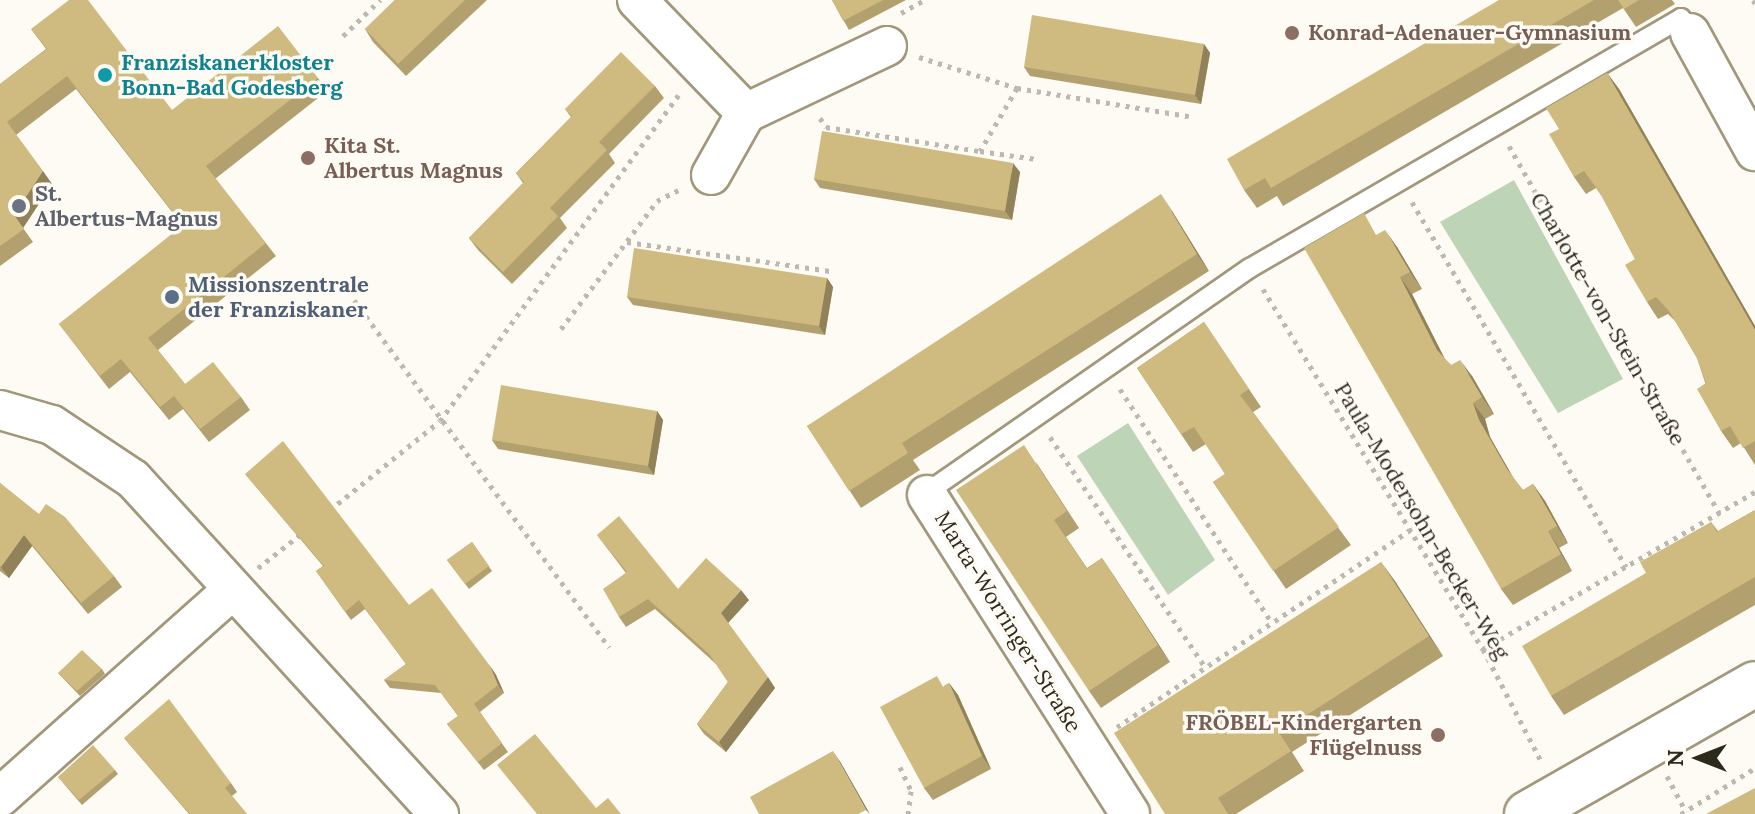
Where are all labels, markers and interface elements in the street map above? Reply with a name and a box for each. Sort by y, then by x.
place label: Konrad-Adenauer-Gymnasium [1308,20,1631,46]
marker: Konrad-Adenauer-Gymnasium [1283,24,1301,42]
place label: Franziskanerkloster Bonn-Bad Godesberg [121,49,342,100]
marker: Franziskanerkloster Bonn-Bad Godesberg [96,66,114,84]
place label: Kita St. Albertus Magnus [324,132,503,184]
marker: Kita St. Albertus Magnus [299,149,317,167]
place label: St. Albertus-Magnus [35,180,218,232]
street label: Charlotte-von-Stein-Straße [1525,188,1691,450]
marker: St. Albertus-Magnus [10,197,28,215]
place label: Missionszentrale der Franziskaner [188,271,369,322]
marker: Missionszentrale der Franziskaner [163,288,181,306]
street label: Paula-Modersohn-Becker-Weg [1329,378,1515,664]
street label: Marta-Worringer-Straße [929,506,1087,738]
place label: FRÖBEL-Kindergarten Flügelnuss [1185,709,1422,760]
north arrow [1659,718,1739,798]
marker: FRÖBEL-Kindergarten Flügelnuss [1429,726,1447,744]
text: N [1661,750,1689,767]

